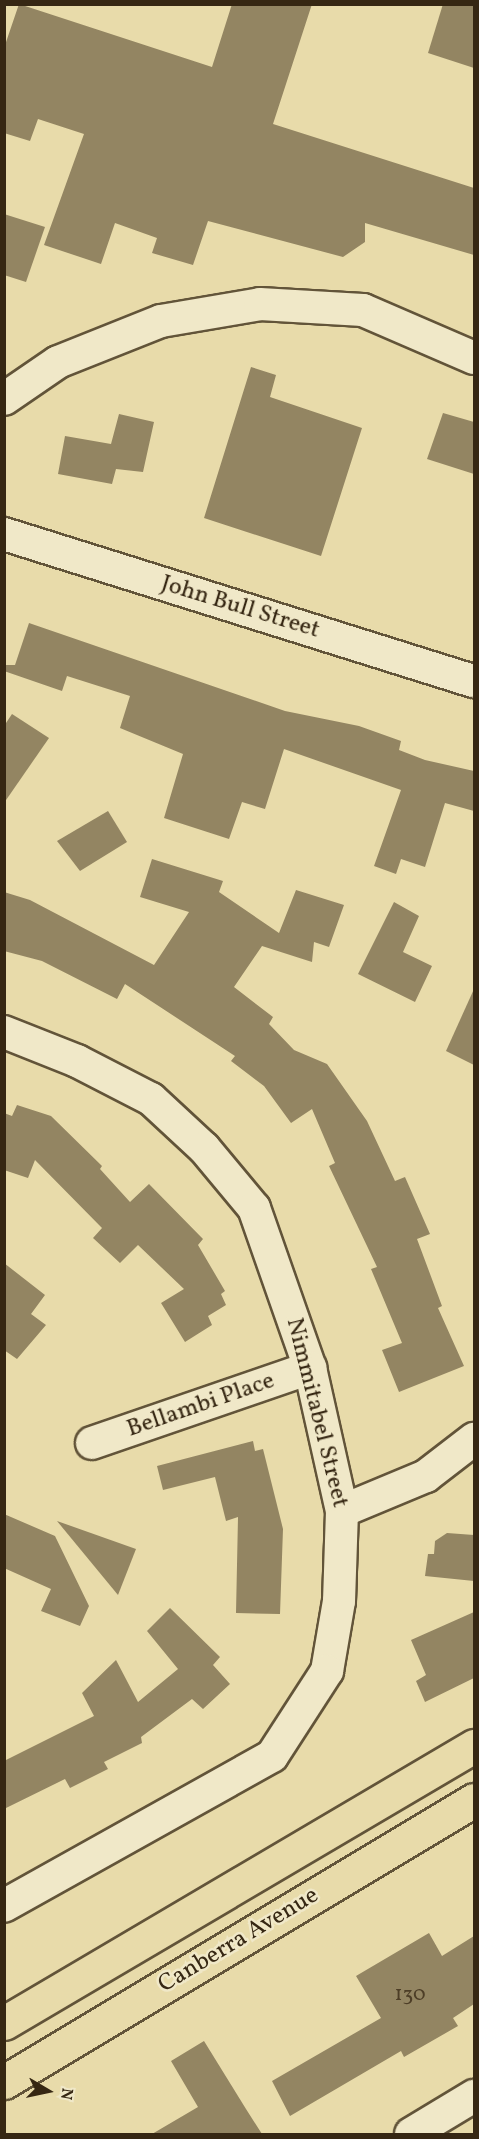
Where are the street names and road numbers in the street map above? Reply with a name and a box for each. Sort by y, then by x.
street label: John Bull Street [157,570,323,646]
street label: Nimmitabel Street [279,1315,353,1511]
street label: Bellambi Place [123,1367,279,1445]
street label: Canberra Avenue [154,1882,324,2000]

